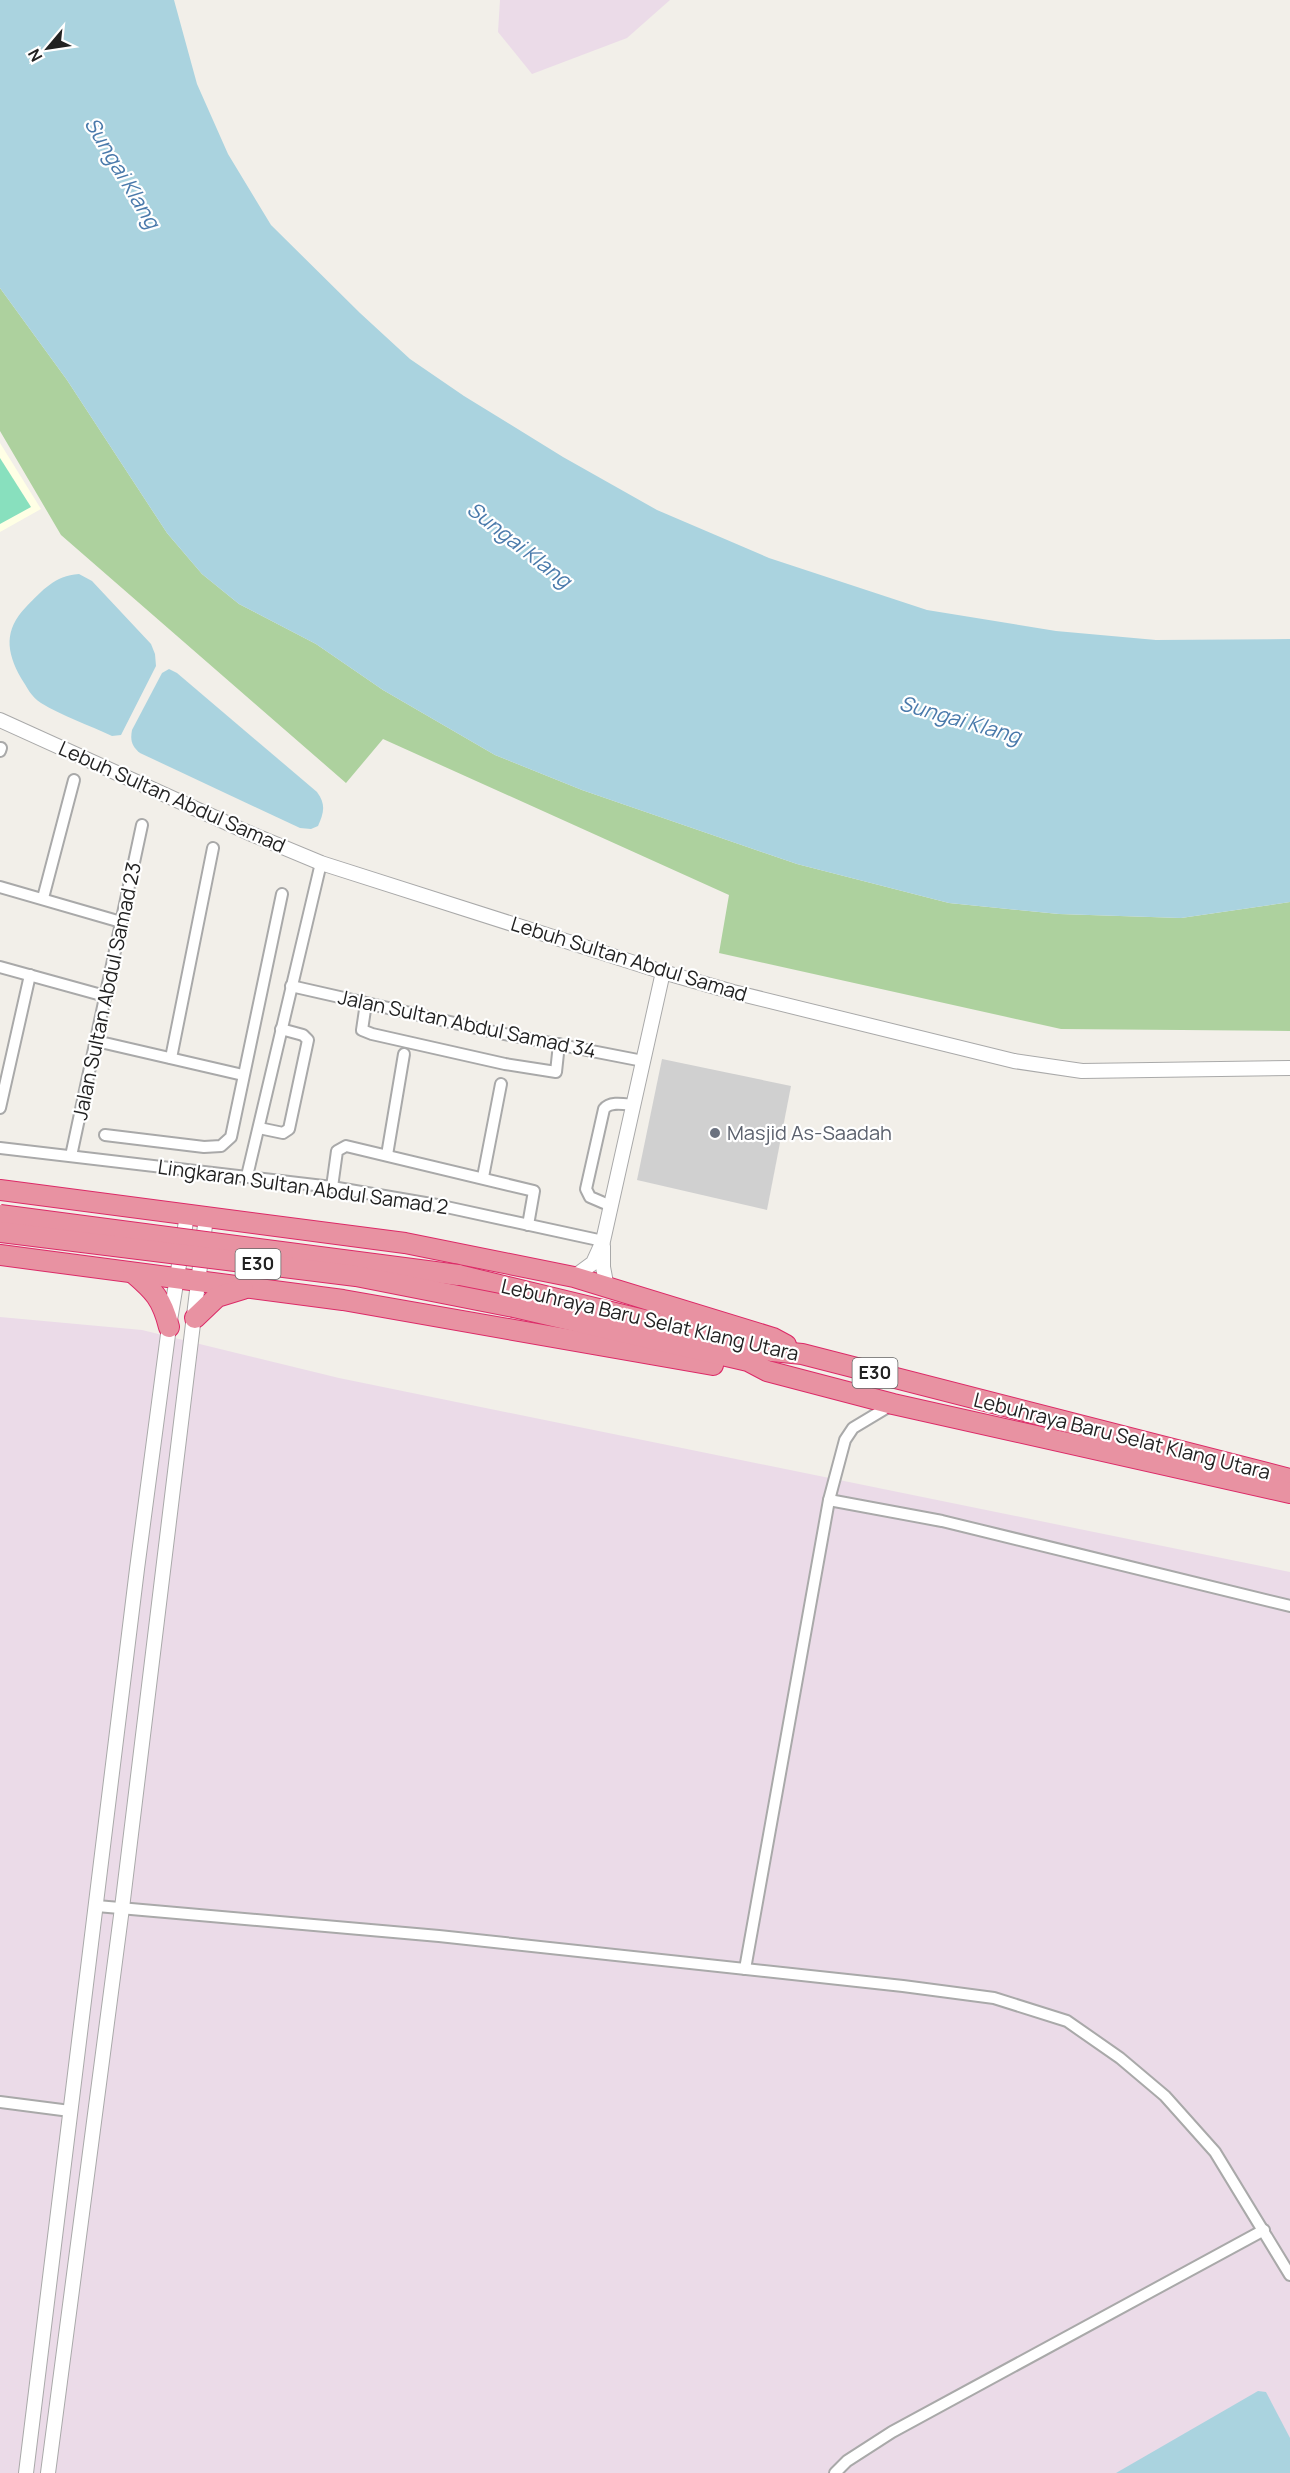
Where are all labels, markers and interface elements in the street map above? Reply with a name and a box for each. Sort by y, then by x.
north arrow [18,18,78,78]
text: N [22,45,47,66]
water label: Sungai Klang [79,112,168,235]
water label: Sungai Klang [462,495,579,595]
water label: Sungai Klang [896,688,1026,750]
street label: Lebuh Sultan Abdul Samad [55,734,290,859]
street label: Jalan Sultan Abdul Samad 23 [66,860,147,1122]
street label: Lebuh Sultan Abdul Samad [508,910,751,1007]
street label: Jalan Sultan Abdul Samad 34 [336,983,599,1064]
place label: Masjid As-Saadah [727,1119,892,1146]
marker: Masjid As-Saadah [708,1126,722,1140]
street label: Lingkaran Sultan Abdul Samad 2 [156,1153,450,1220]
road number: E30 [236,1249,280,1279]
street label: Lebuhraya Baru Selat Klang Utara [499,1272,802,1367]
road number: E30 [852,1358,898,1388]
street label: Lebuhraya Baru Selat Klang Utara [971,1386,1273,1485]

